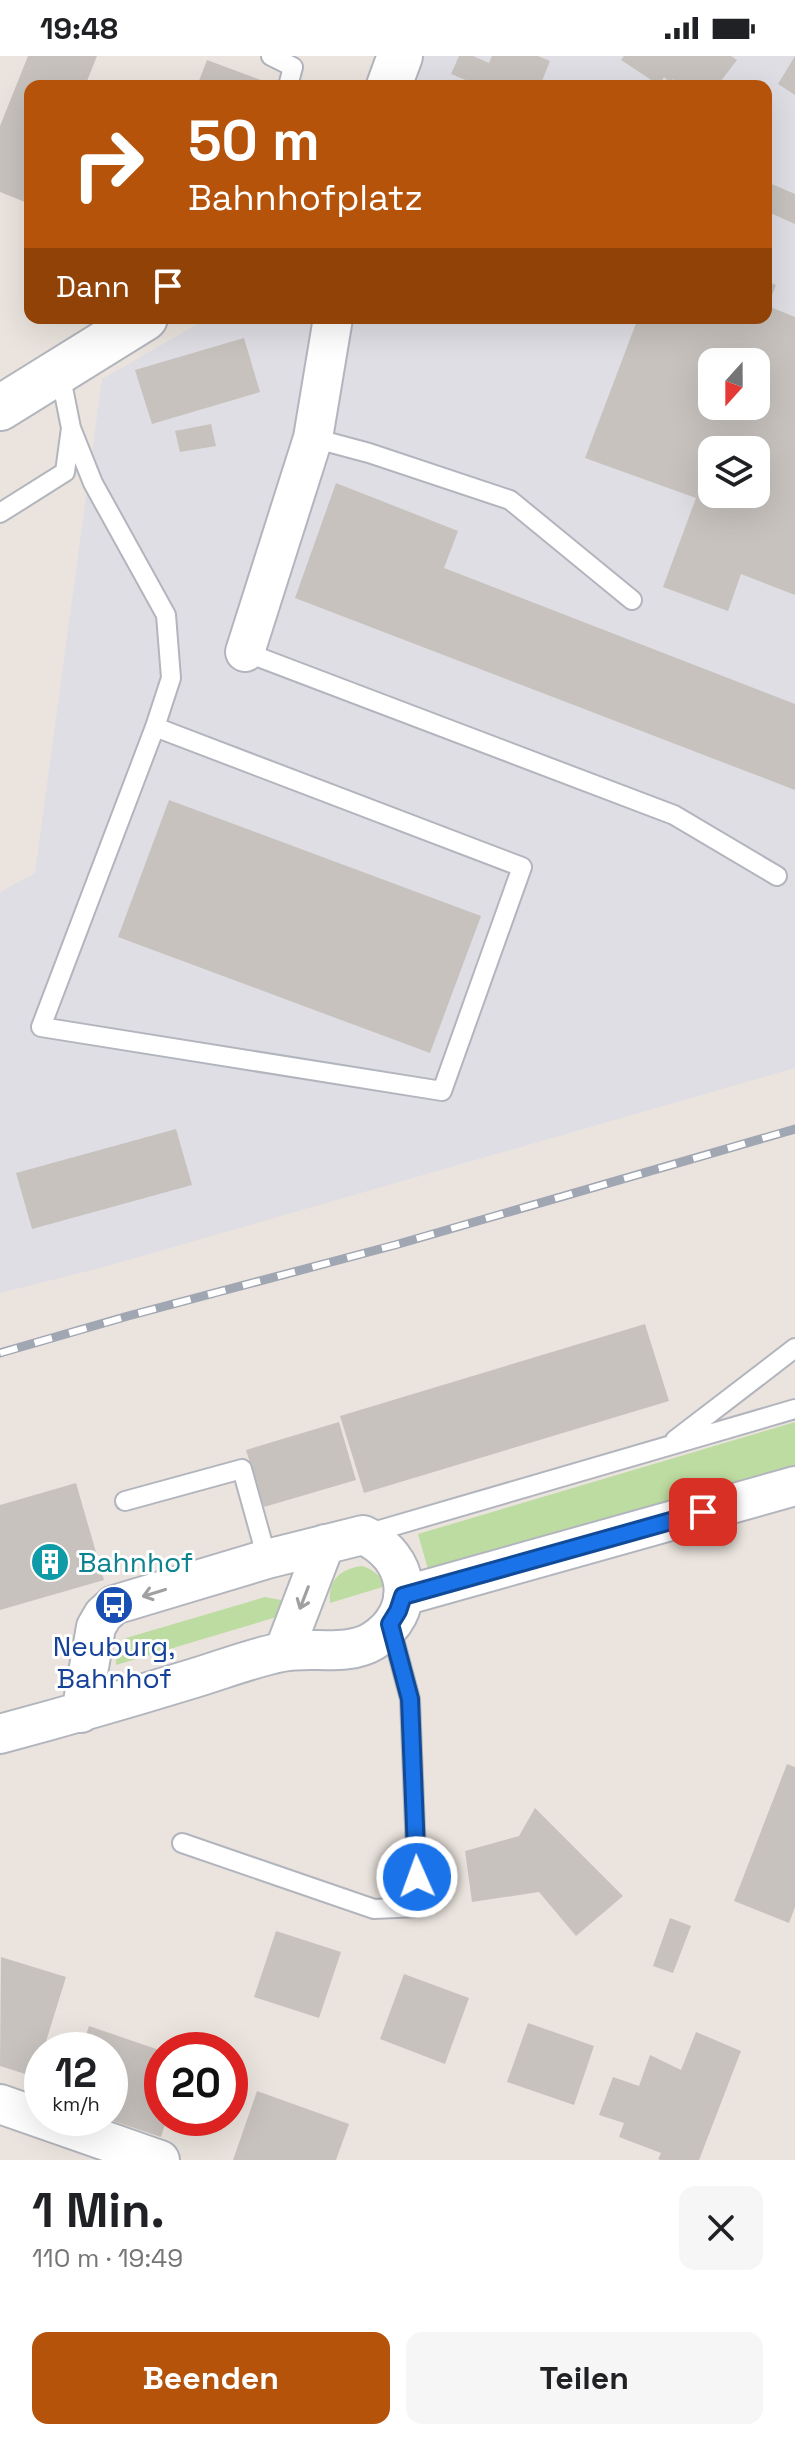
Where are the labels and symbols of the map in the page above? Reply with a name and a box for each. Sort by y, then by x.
north arrow [698,348,770,420]
pin [669,1478,737,1546]
building icon: Bahnhof [29,1541,71,1583]
place label: Bahnhof [78,1544,193,1580]
bus stop icon: Neuburg, Bahnhof [93,1584,135,1626]
one-way arrow [296,1585,310,1610]
one-way arrow [142,1586,167,1601]
place label: Neuburg, Bahnhof [53,1628,175,1696]
position arrow [375,1835,459,1919]
speed limit sign: 20 [144,2032,248,2136]

